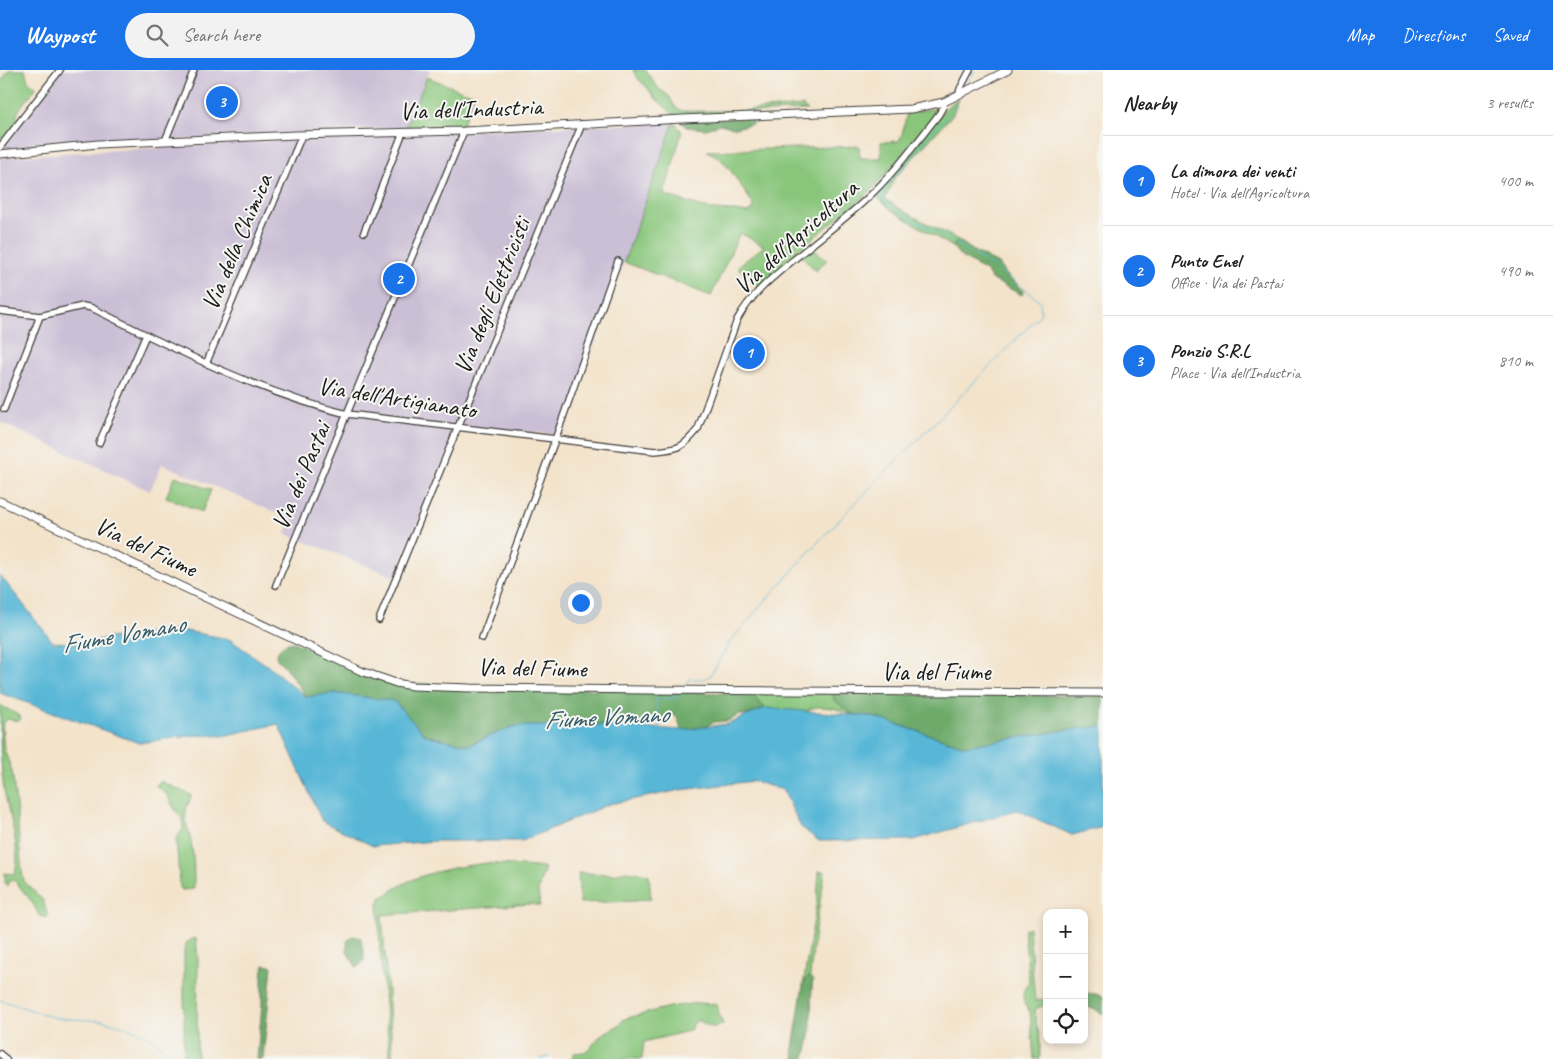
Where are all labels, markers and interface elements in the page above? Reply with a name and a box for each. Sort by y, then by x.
search box [125,13,475,58]
text: Waypost [25,20,95,50]
icon: search [143,21,171,49]
text: Search here [183,23,260,47]
text: Map [1347,24,1374,46]
text: Directions [1402,24,1465,46]
text: Saved [1493,24,1528,46]
pin: 3 [206,83,238,121]
street label: Via dell'Industria [399,90,546,127]
text: Nearby [1123,90,1176,116]
text: 3 results [1486,93,1533,113]
text: La dimora dei venti [1170,159,1295,183]
street label: Via della Chimica [194,167,281,315]
street label: Via dell'Agricoltura [727,171,867,302]
text: 1 [1135,171,1143,191]
text: 400 m [1499,171,1533,191]
text: Hotel · Via dell'Agricoltura [1170,183,1309,203]
street label: Via degli Elettricisti [446,210,539,379]
text: Punto Enel [1170,249,1240,273]
pin: 2 [383,260,415,298]
text: 2 [1135,261,1143,281]
text: 490 m [1499,261,1533,281]
text: Office · Via dei Pastai [1170,273,1283,293]
pin: 1 [733,334,765,372]
text: Ponzio S.R.L [1170,339,1250,363]
text: 3 [1135,351,1143,371]
text: 810 m [1499,351,1533,371]
text: Place · Via dell'Industria [1170,363,1300,383]
street label: Via dell'Artigianato [316,370,481,427]
street label: Via dei Pastai [264,414,339,535]
street label: Via del Fiume [90,509,204,585]
your location [568,590,594,616]
water label: Fiume Vomano [59,606,191,661]
street label: Via del Fiume [477,651,589,685]
street label: Via del Fiume [882,656,992,688]
water label: Fiume Vomano [543,697,673,737]
map controls [1043,909,1088,1044]
button: + [1043,909,1088,954]
button: − [1043,954,1088,999]
button: locate [1043,999,1088,1044]

